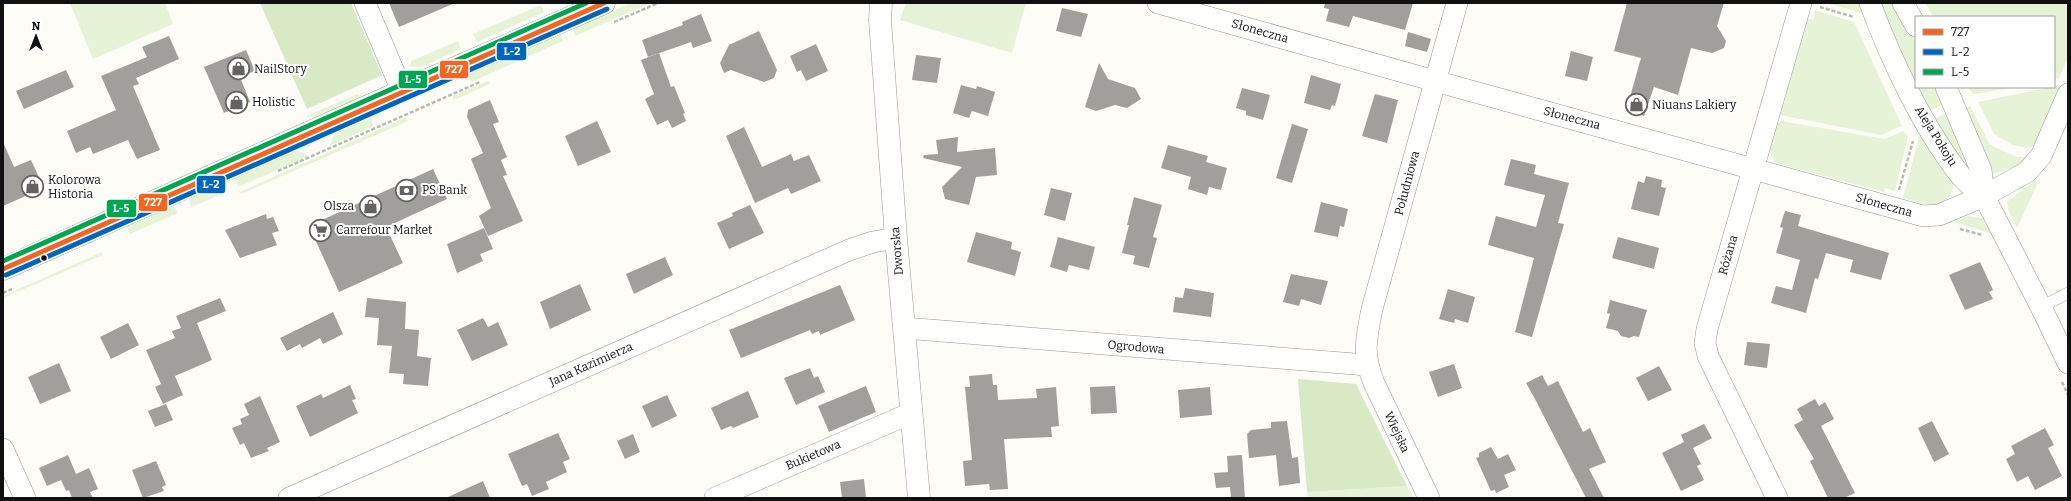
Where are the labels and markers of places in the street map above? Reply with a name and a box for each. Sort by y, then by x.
shop icon: NailStory [225,56,251,82]
place label: NailStory [254,62,307,76]
shop icon: Holistic [224,89,250,115]
shop icon: Niuans Lakiery [1624,92,1650,118]
place label: Holistic [252,95,295,109]
place label: Niuans Lakiery [1652,98,1737,112]
place label: Kolorowa Historia [48,173,101,201]
shop icon: Kolorowa Historia [19,174,45,200]
bank icon: PS Bank [393,177,419,203]
place label: PS Bank [422,183,467,197]
shop icon: Olsza [357,193,383,219]
place label: Olsza [324,199,354,213]
supermarket icon: Carrefour Market [307,217,333,243]
place label: Carrefour Market [336,223,433,237]
unlabelled marker [39,253,49,263]

